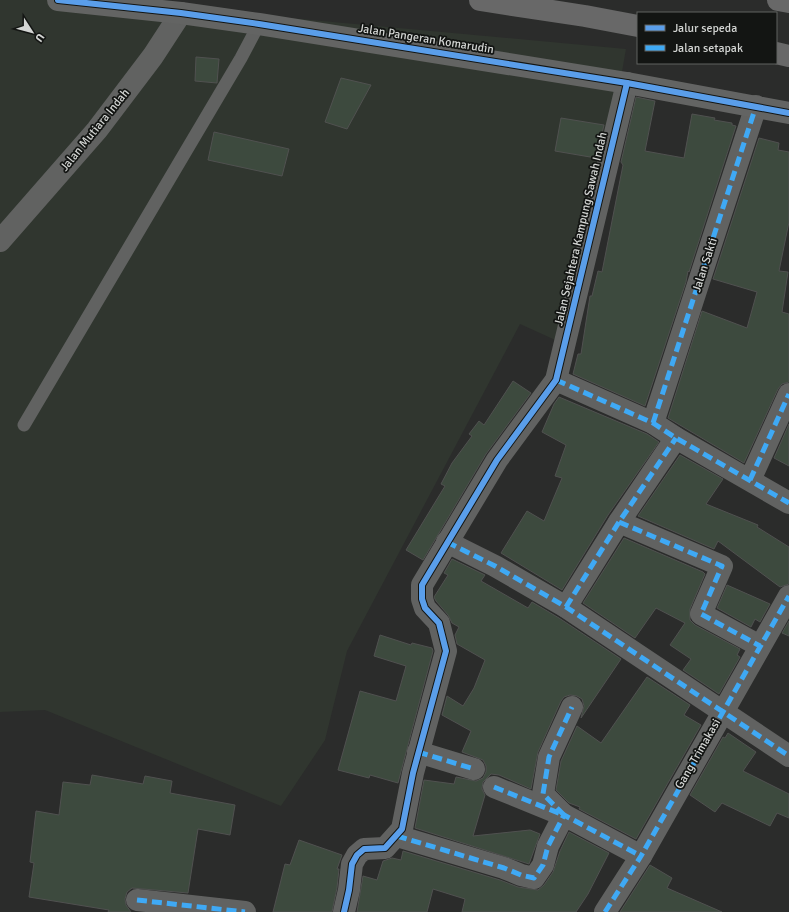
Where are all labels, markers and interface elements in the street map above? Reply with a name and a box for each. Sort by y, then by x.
north arrow [12,12,52,52]
legend [637,12,777,64]
street label: Jalan Pangeran Komarudin [357,21,495,57]
text: Jalur sepeda [673,21,737,36]
text: U [32,31,47,44]
text: Jalan setapak [673,41,743,56]
street label: Jalan Mutiara Indah [57,86,133,174]
street label: Jalan Sejahtera Kampung Sawah Indah [551,131,611,327]
street label: Jalan Sakti [689,236,721,294]
street label: Gang Trimakasi [672,716,724,792]

